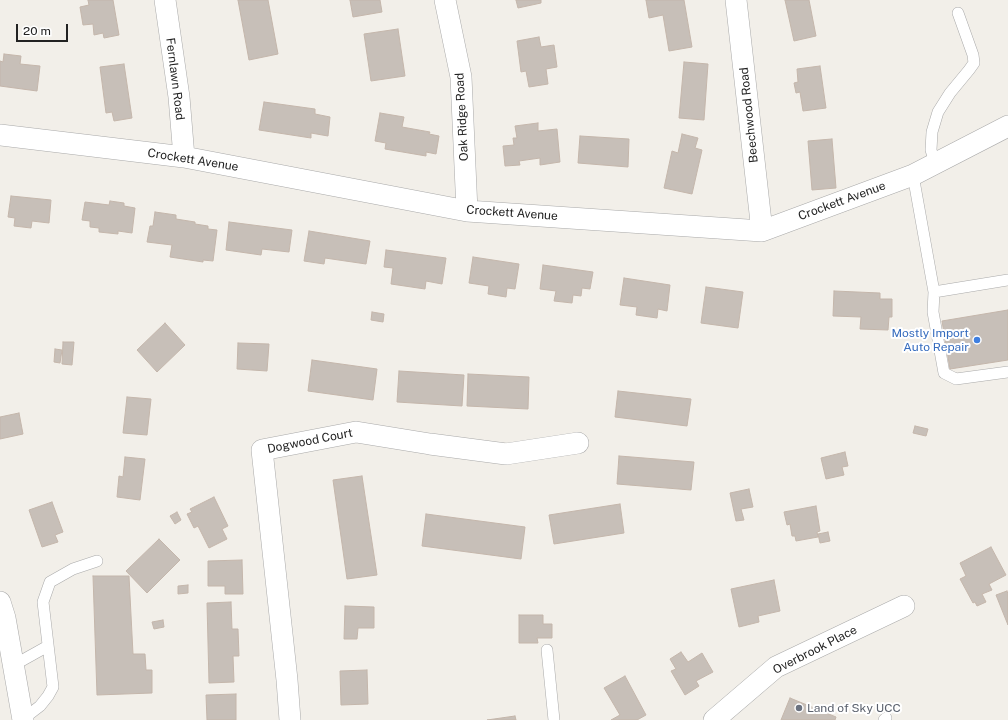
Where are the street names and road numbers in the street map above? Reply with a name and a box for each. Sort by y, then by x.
street label: Fernlawn Road [163,37,187,121]
street label: Beechwood Road [737,66,761,164]
street label: Oak Ridge Road [452,72,472,162]
street label: Crockett Avenue [146,146,240,174]
street label: Crockett Avenue [796,179,888,223]
street label: Crockett Avenue [466,203,558,223]
street label: Dogwood Court [266,426,354,456]
street label: Overbrook Place [771,623,859,677]

